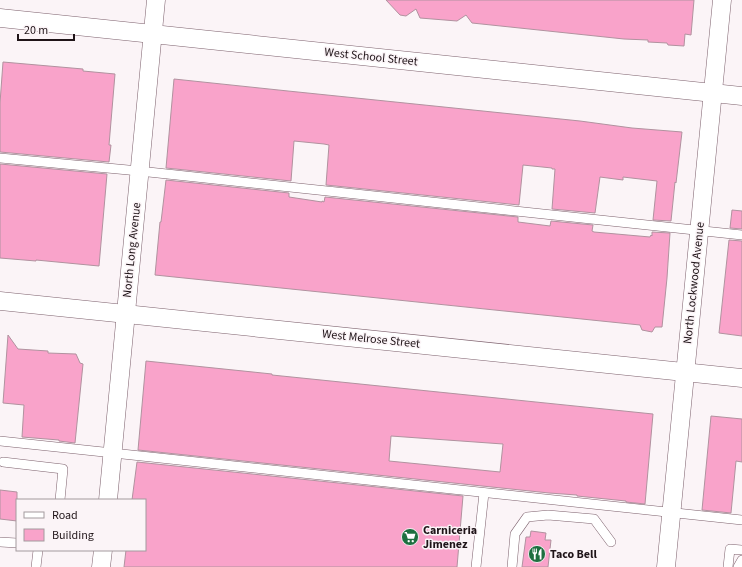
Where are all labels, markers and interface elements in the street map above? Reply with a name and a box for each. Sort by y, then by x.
scale bar [18,16,74,42]
text: 20 m [24,22,48,39]
street label: West School Street [324,44,418,70]
street label: North Long Avenue [119,202,145,298]
street label: North Lockwood Avenue [679,221,709,345]
street label: West Melrose Street [321,325,421,353]
legend [16,499,146,551]
text: Road [52,507,78,524]
place label: Carniceria Jimenez [423,522,477,553]
text: Building [52,527,94,544]
supermarket icon: Carniceria Jimenez [400,527,420,547]
restaurant icon: Taco Bell [527,544,547,564]
place label: Taco Bell [550,546,597,563]

